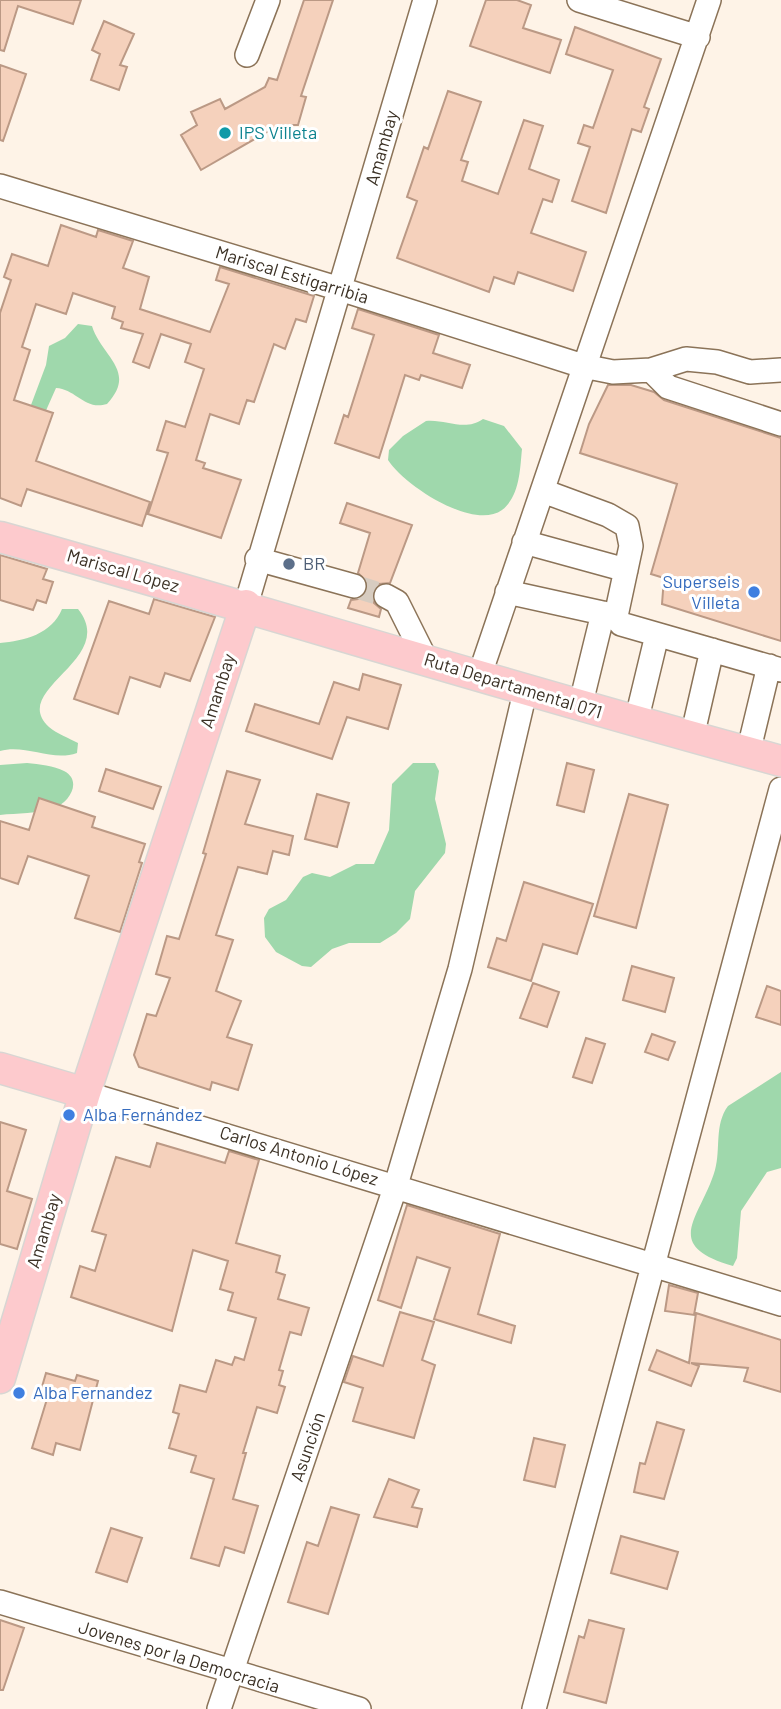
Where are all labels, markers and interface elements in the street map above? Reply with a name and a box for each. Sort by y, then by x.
street label: Amambay [360,108,402,188]
place label: IPS Villeta [239,121,317,143]
marker: IPS Villeta [217,125,233,141]
street label: Mariscal Estigarribia [213,240,372,308]
street label: Mariscal López [65,544,182,597]
place label: BR [303,552,325,574]
marker: BR [281,556,297,572]
place label: Superseis Villeta [662,570,740,613]
marker: Superseis Villeta [746,584,762,600]
street label: Ruta Departamental 071 [422,647,605,723]
street label: Amambay [195,651,239,731]
place label: Alba Fernández [83,1103,202,1125]
marker: Alba Fernández [61,1107,77,1123]
street label: Carlos Antonio López [217,1120,381,1190]
street label: Amambay [21,1191,65,1271]
place label: Alba Fernandez [33,1381,152,1403]
marker: Alba Fernandez [11,1385,27,1401]
street label: Asunción [285,1409,329,1484]
street label: Jovenes por la Democracia [76,1615,283,1697]

